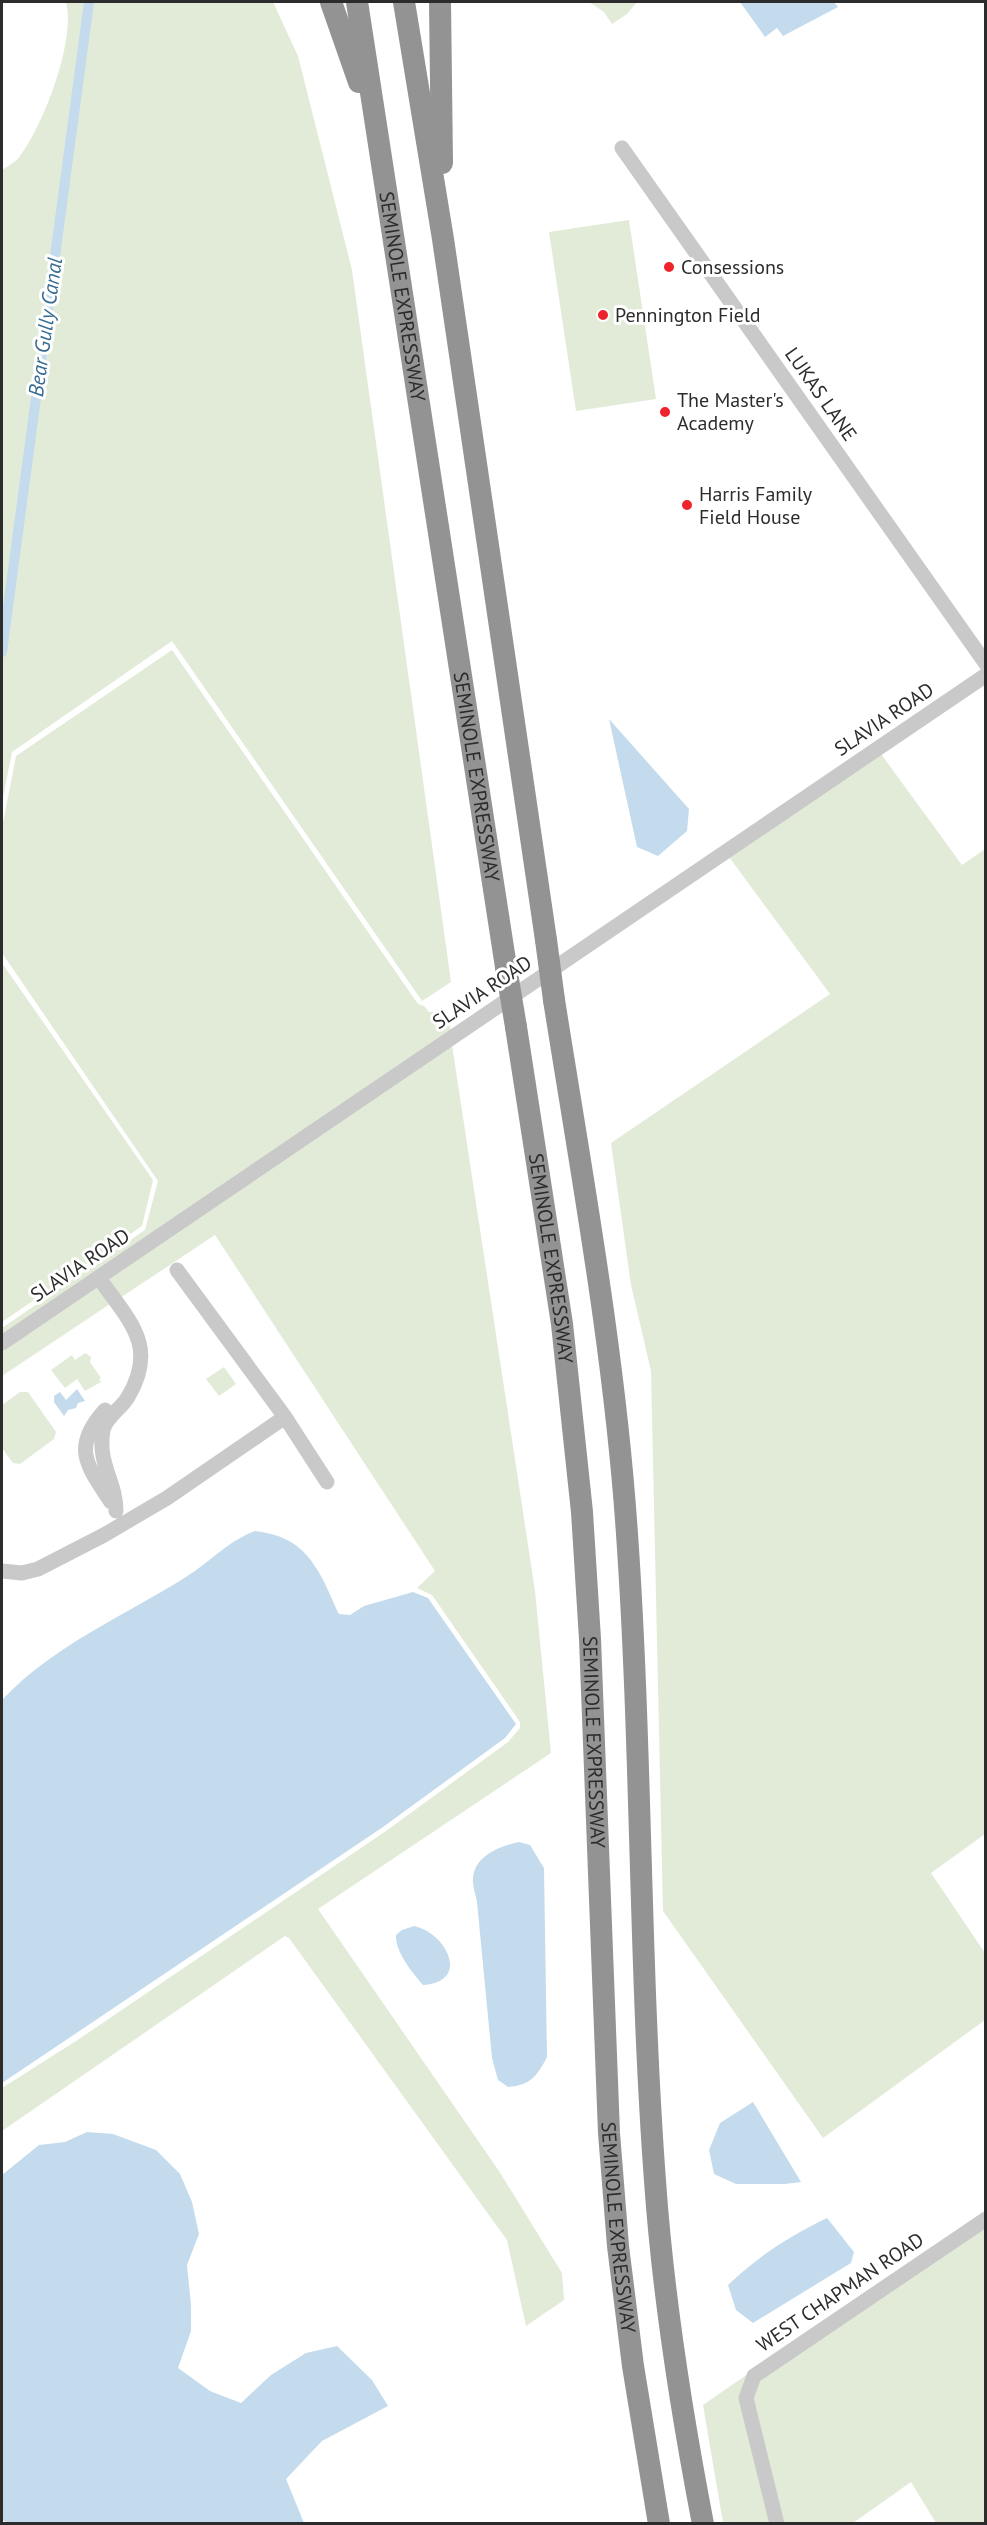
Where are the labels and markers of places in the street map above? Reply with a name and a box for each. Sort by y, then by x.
place label: Consessions [681,254,784,280]
marker: Consessions [662,260,676,274]
place label: Pennington Field [615,302,761,328]
marker: Pennington Field [596,308,610,322]
place label: The Master's Academy [677,387,784,436]
marker: The Master's Academy [658,405,672,419]
place label: Harris Family Field House [699,481,813,530]
marker: Harris Family Field House [680,498,694,512]

